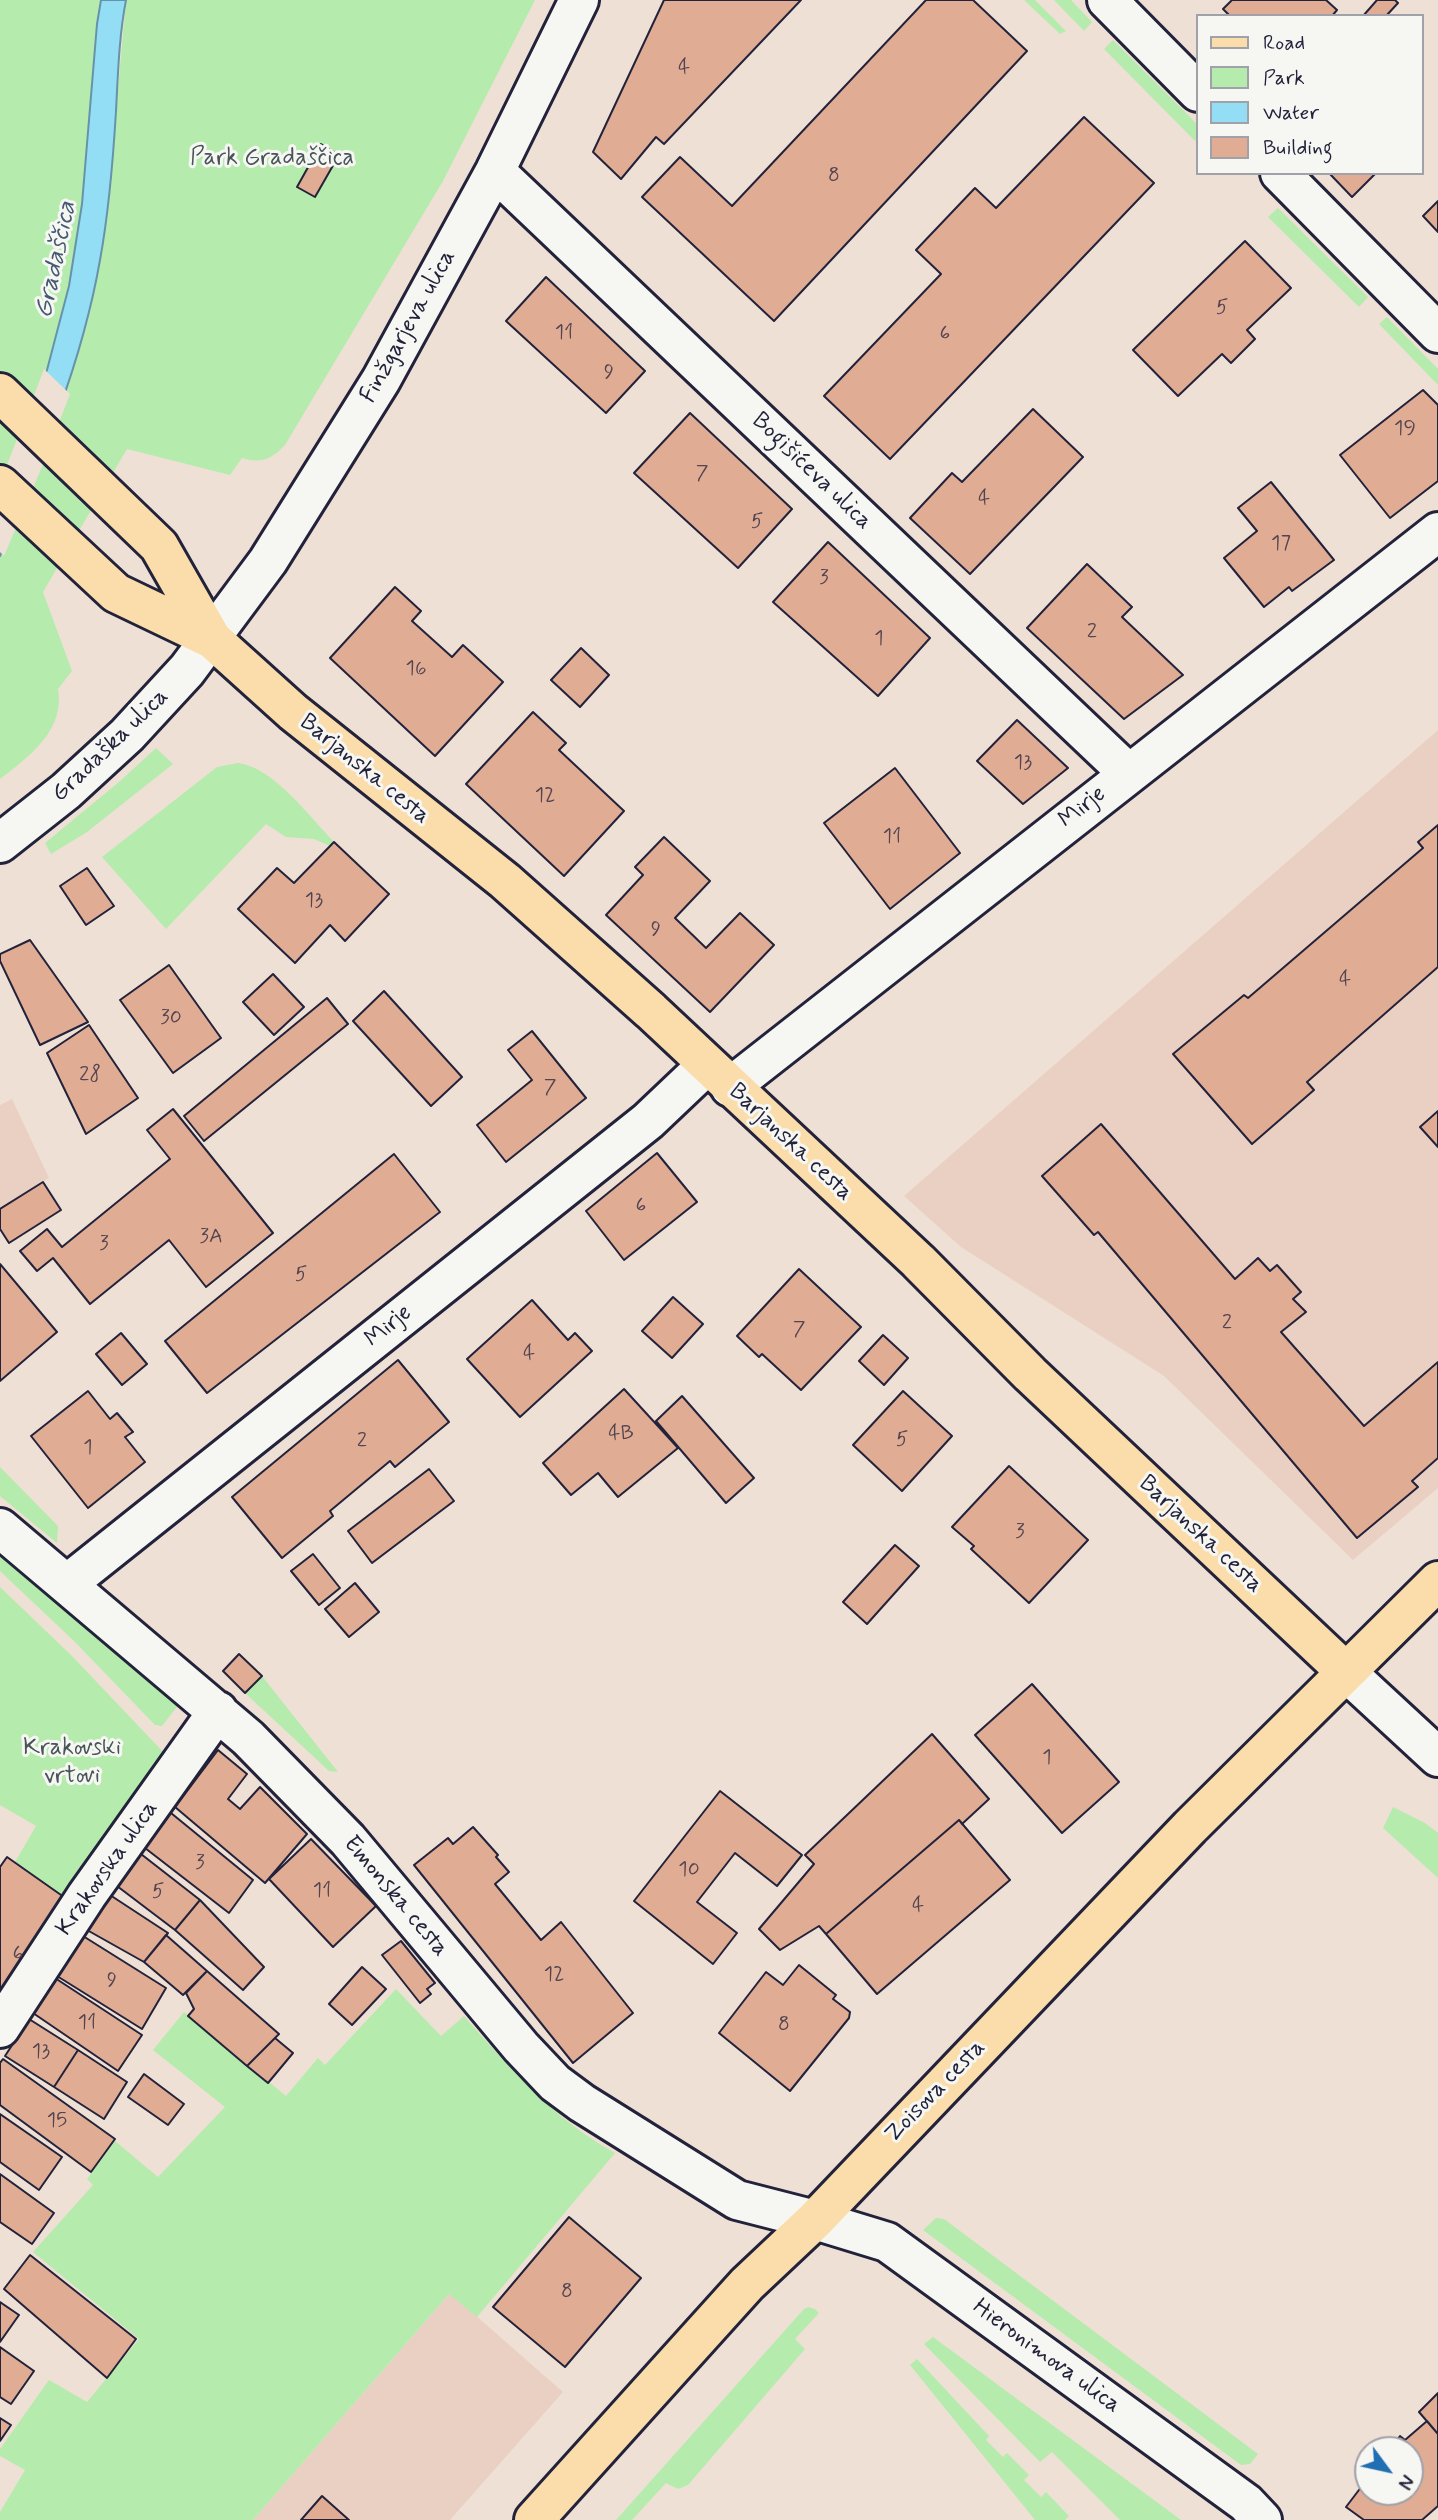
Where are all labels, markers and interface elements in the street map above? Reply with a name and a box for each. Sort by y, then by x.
legend [1196,14,1424,175]
text: Road [1263,29,1305,57]
house number: 4 [678,56,690,82]
text: Park [1263,64,1305,92]
text: Water [1263,99,1319,127]
text: Building [1263,134,1333,162]
park label: Park Gradaščica [190,145,354,173]
house number: 8 [828,164,840,190]
water label: Gradaščica [29,199,85,321]
street label: Finžgarjeva ulica [355,245,463,409]
house number: 5 [1216,296,1228,322]
house number: 11 [555,321,573,347]
house number: 6 [940,322,950,348]
house number: 9 [604,361,614,387]
street label: Bogišićeva ulica [745,407,877,537]
house number: 19 [1394,417,1416,443]
house number: 7 [696,462,708,488]
house number: 4 [978,487,990,513]
house number: 5 [751,510,763,536]
house number: 17 [1271,532,1291,558]
house number: 3 [819,566,829,592]
house number: 2 [1087,620,1097,646]
house number: 1 [874,627,884,653]
house number: 16 [406,657,426,683]
street label: Gradaška ulica [47,683,175,809]
street label: Barjanska cesta [293,709,435,831]
house number: 13 [1014,751,1032,777]
street label: Mirje [1054,781,1112,835]
house number: 12 [535,784,555,810]
house number: 11 [883,825,901,851]
house number: 13 [305,889,323,915]
house number: 9 [651,918,661,944]
house number: 4 [1339,968,1351,994]
house number: 30 [160,1006,182,1032]
house number: 28 [79,1063,101,1089]
house number: 7 [544,1076,556,1102]
street label: Barjanska cesta [722,1078,858,1208]
house number: 6 [636,1194,646,1220]
house number: 3A [199,1225,223,1251]
house number: 3 [99,1232,109,1258]
house number: 5 [295,1263,307,1289]
street label: Mirje [360,1299,418,1355]
house number: 2 [1222,1311,1232,1337]
house number: 7 [793,1318,805,1344]
house number: 4 [523,1342,535,1368]
house number: 4B [608,1422,634,1448]
house number: 5 [896,1428,908,1454]
house number: 2 [357,1429,367,1455]
house number: 1 [83,1436,93,1462]
street label: Barjanska cesta [1132,1470,1268,1600]
house number: 3 [1015,1520,1025,1546]
park label: Krakovski vrtovi [23,1735,121,1791]
house number: 1 [1042,1746,1052,1772]
street label: Krakovska ulica [51,1796,165,1942]
street label: Emonska cesta [336,1831,454,1963]
house number: 3 [195,1851,205,1877]
house number: 10 [678,1858,700,1884]
house number: 11 [313,1879,331,1905]
house number: 5 [152,1880,164,1906]
house number: 4 [912,1894,924,1920]
house number: 6 [13,1942,23,1968]
house number: 12 [544,1963,564,1989]
house number: 9 [107,1969,117,1995]
house number: 11 [78,2011,96,2037]
house number: 8 [778,2013,790,2039]
street label: Zoisova cesta [880,2034,992,2150]
house number: 13 [32,2040,50,2066]
house number: 15 [47,2109,67,2135]
house number: 8 [561,2280,573,2306]
street label: Hieronimova ulica [966,2294,1126,2420]
north arrow [1354,2436,1424,2506]
text: N [1391,2470,1419,2494]

